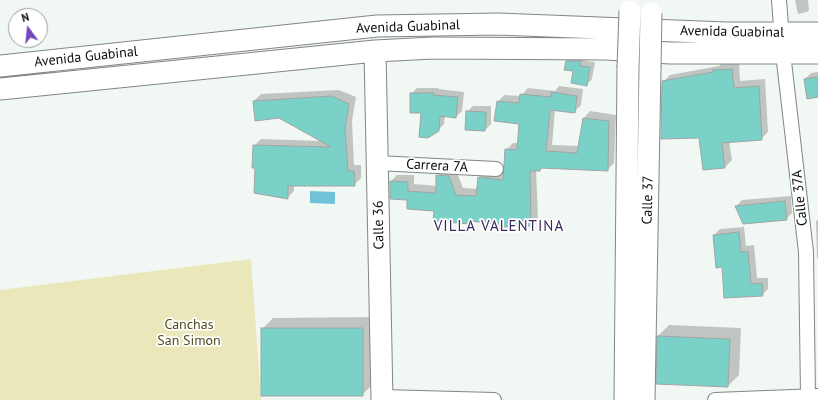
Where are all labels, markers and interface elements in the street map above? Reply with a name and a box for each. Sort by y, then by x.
north arrow [8,8,48,48]
text: N [20,10,30,25]
street label: Avenida Guabinal [356,17,460,37]
street label: Avenida Guabinal [680,23,784,41]
street label: Avenida Guabinal [33,43,139,71]
street label: Carrera 7A [406,156,468,176]
street label: Calle 37A [789,169,811,227]
street label: Calle 37 [639,175,657,225]
street label: Calle 36 [370,200,388,250]
district label: VILLA VALENTINA [434,218,564,236]
park label: Canchas San Simon [157,317,221,350]

